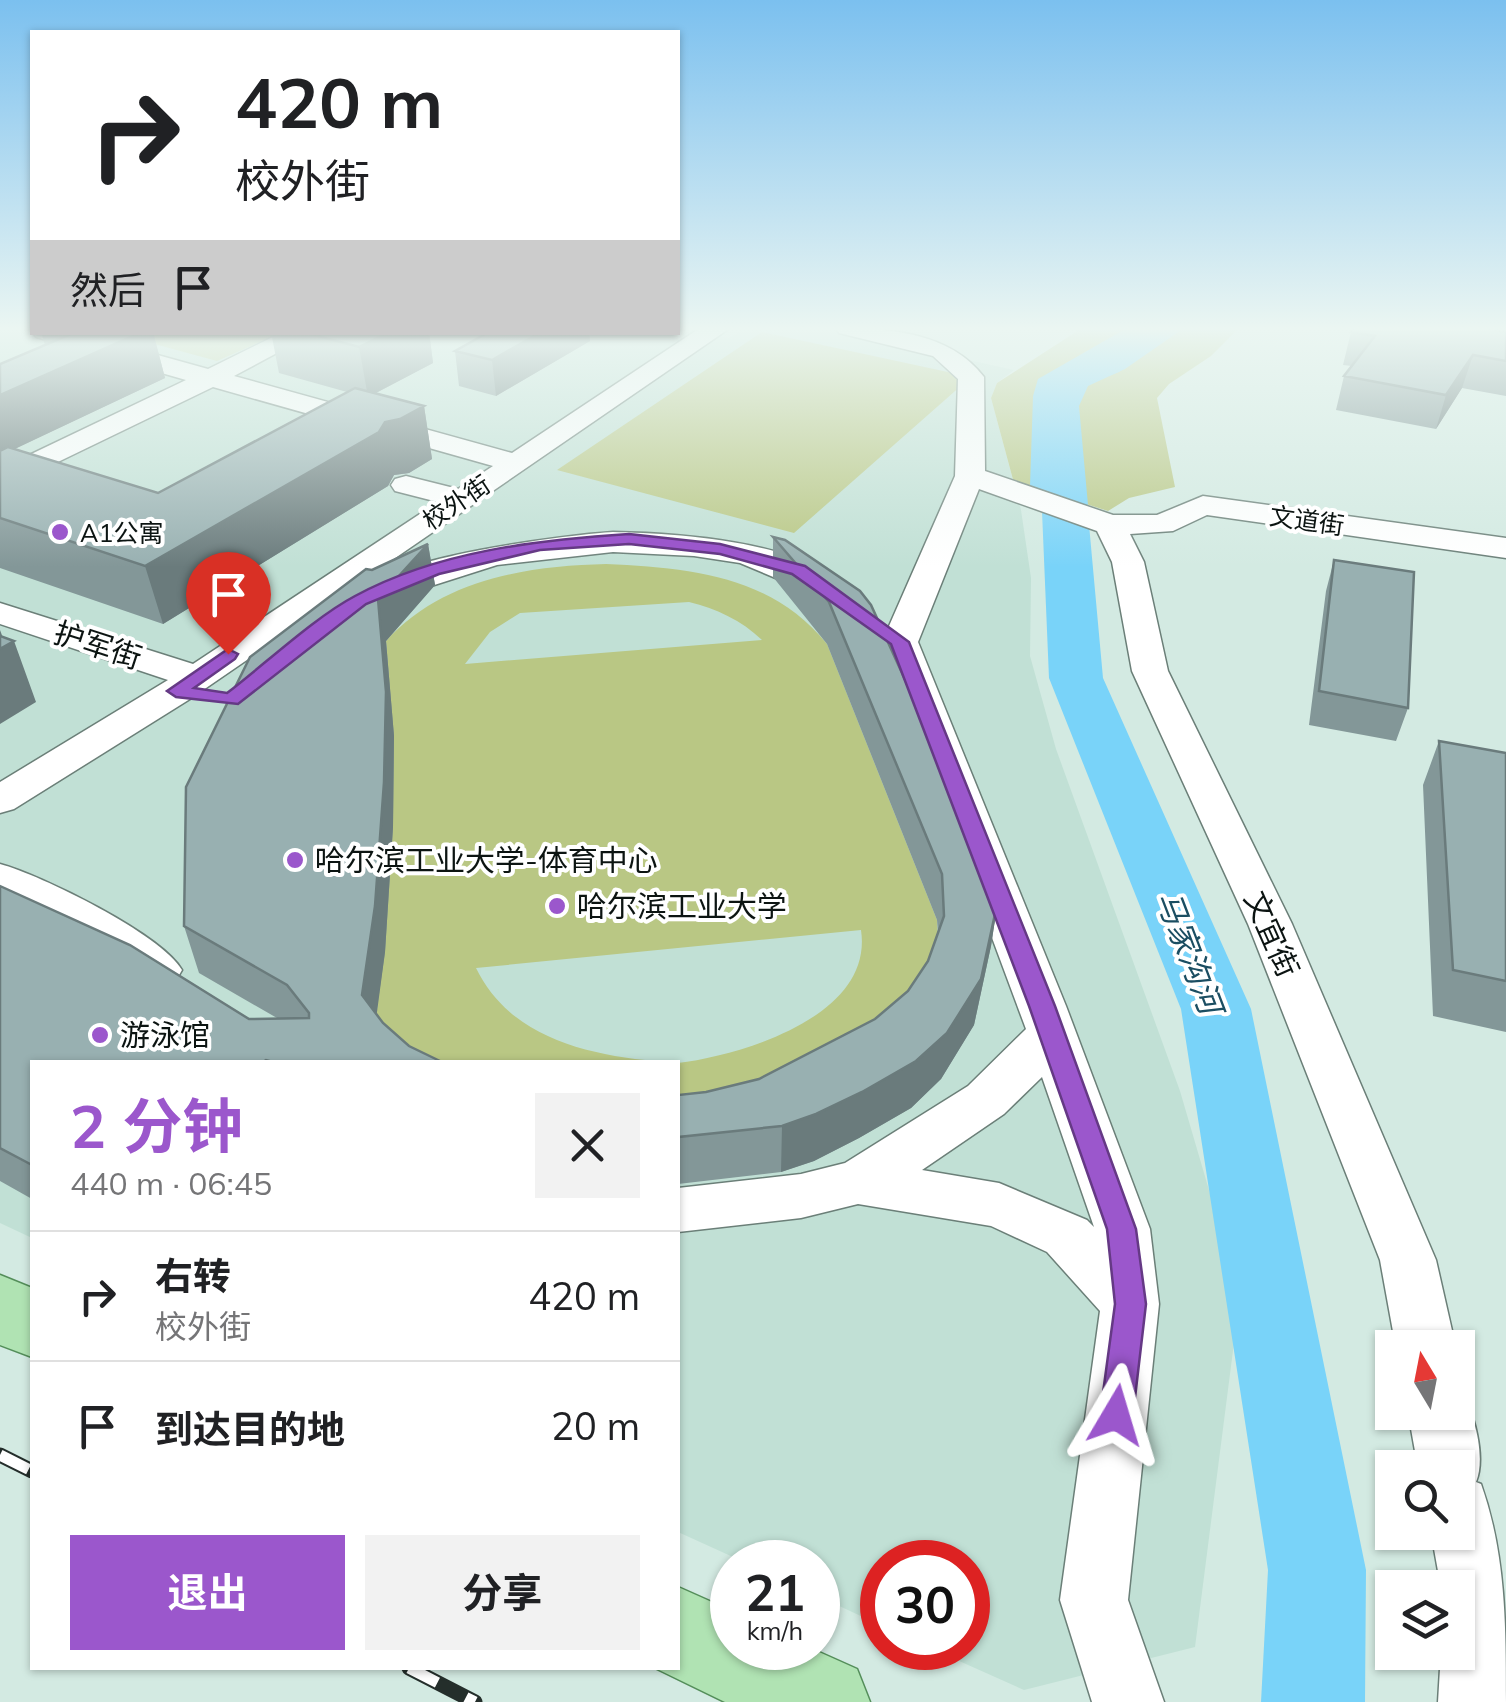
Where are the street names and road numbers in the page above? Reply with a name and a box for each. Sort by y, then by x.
street label: 校外街 [416,468,496,536]
street label: 文道街 [1268,499,1346,541]
street label: 护军街 [49,613,147,677]
street label: 文宜街 [1236,885,1308,983]

